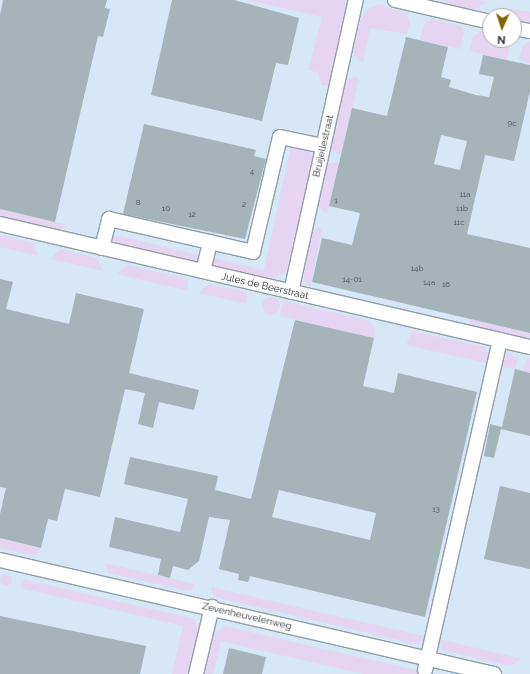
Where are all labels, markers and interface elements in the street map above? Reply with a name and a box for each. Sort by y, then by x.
north arrow [482,8,522,48]
text: N [497,33,506,46]
street label: Bruijellestraat [310,114,336,178]
house number: 9c [507,119,517,129]
house number: 4 [250,167,254,177]
house number: 11a [459,190,471,200]
house number: 1 [334,196,338,206]
house number: 8 [136,198,140,208]
house number: 2 [242,200,246,210]
house number: 10 [162,204,170,214]
house number: 11b [456,204,468,214]
house number: 12 [188,210,196,220]
house number: 11c [453,218,465,228]
house number: 14b [411,264,423,274]
street label: Jules de Beerstraat [220,270,310,302]
house number: 14-01 [342,275,362,285]
house number: 14a [423,278,435,288]
house number: 16 [442,280,450,290]
house number: 13 [432,505,440,515]
street label: Zevenheuvelenweg [201,600,293,632]

